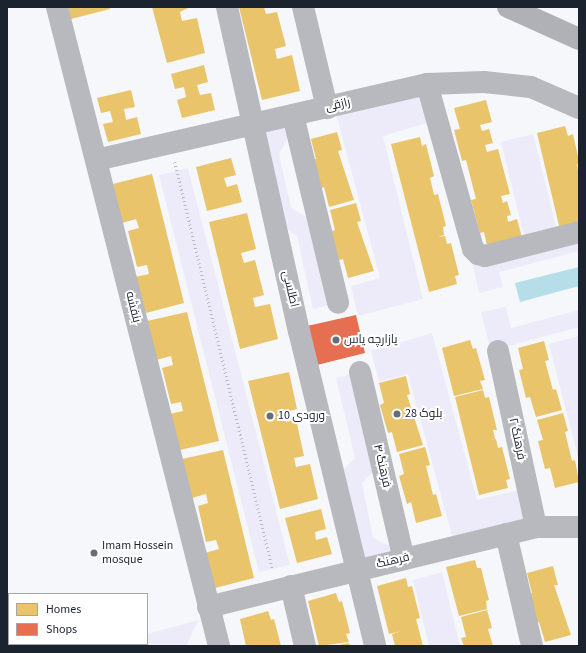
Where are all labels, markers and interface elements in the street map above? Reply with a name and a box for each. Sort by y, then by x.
street label: رازقی [324,95,352,115]
street label: اطلسی [279,269,301,309]
street label: بنفشه [122,290,144,324]
place label: یازارچه یاس [344,333,398,347]
marker: یازارچه یاس [331,335,341,345]
place label: بلوک 28 [405,407,443,421]
place label: ورودی 10 [278,409,325,423]
marker: بلوک 28 [392,409,402,419]
marker: ورودی 10 [265,411,275,421]
street label: فرهنگ ۲ [506,417,528,461]
street label: فرهنگ ۴ [370,443,394,489]
place label: Imam Hossein mosque [102,539,173,567]
marker: Imam Hossein mosque [89,548,99,558]
street label: فرهنگ [375,550,411,572]
legend [8,593,148,645]
text: Homes [46,601,81,618]
text: Shops [46,621,77,638]

